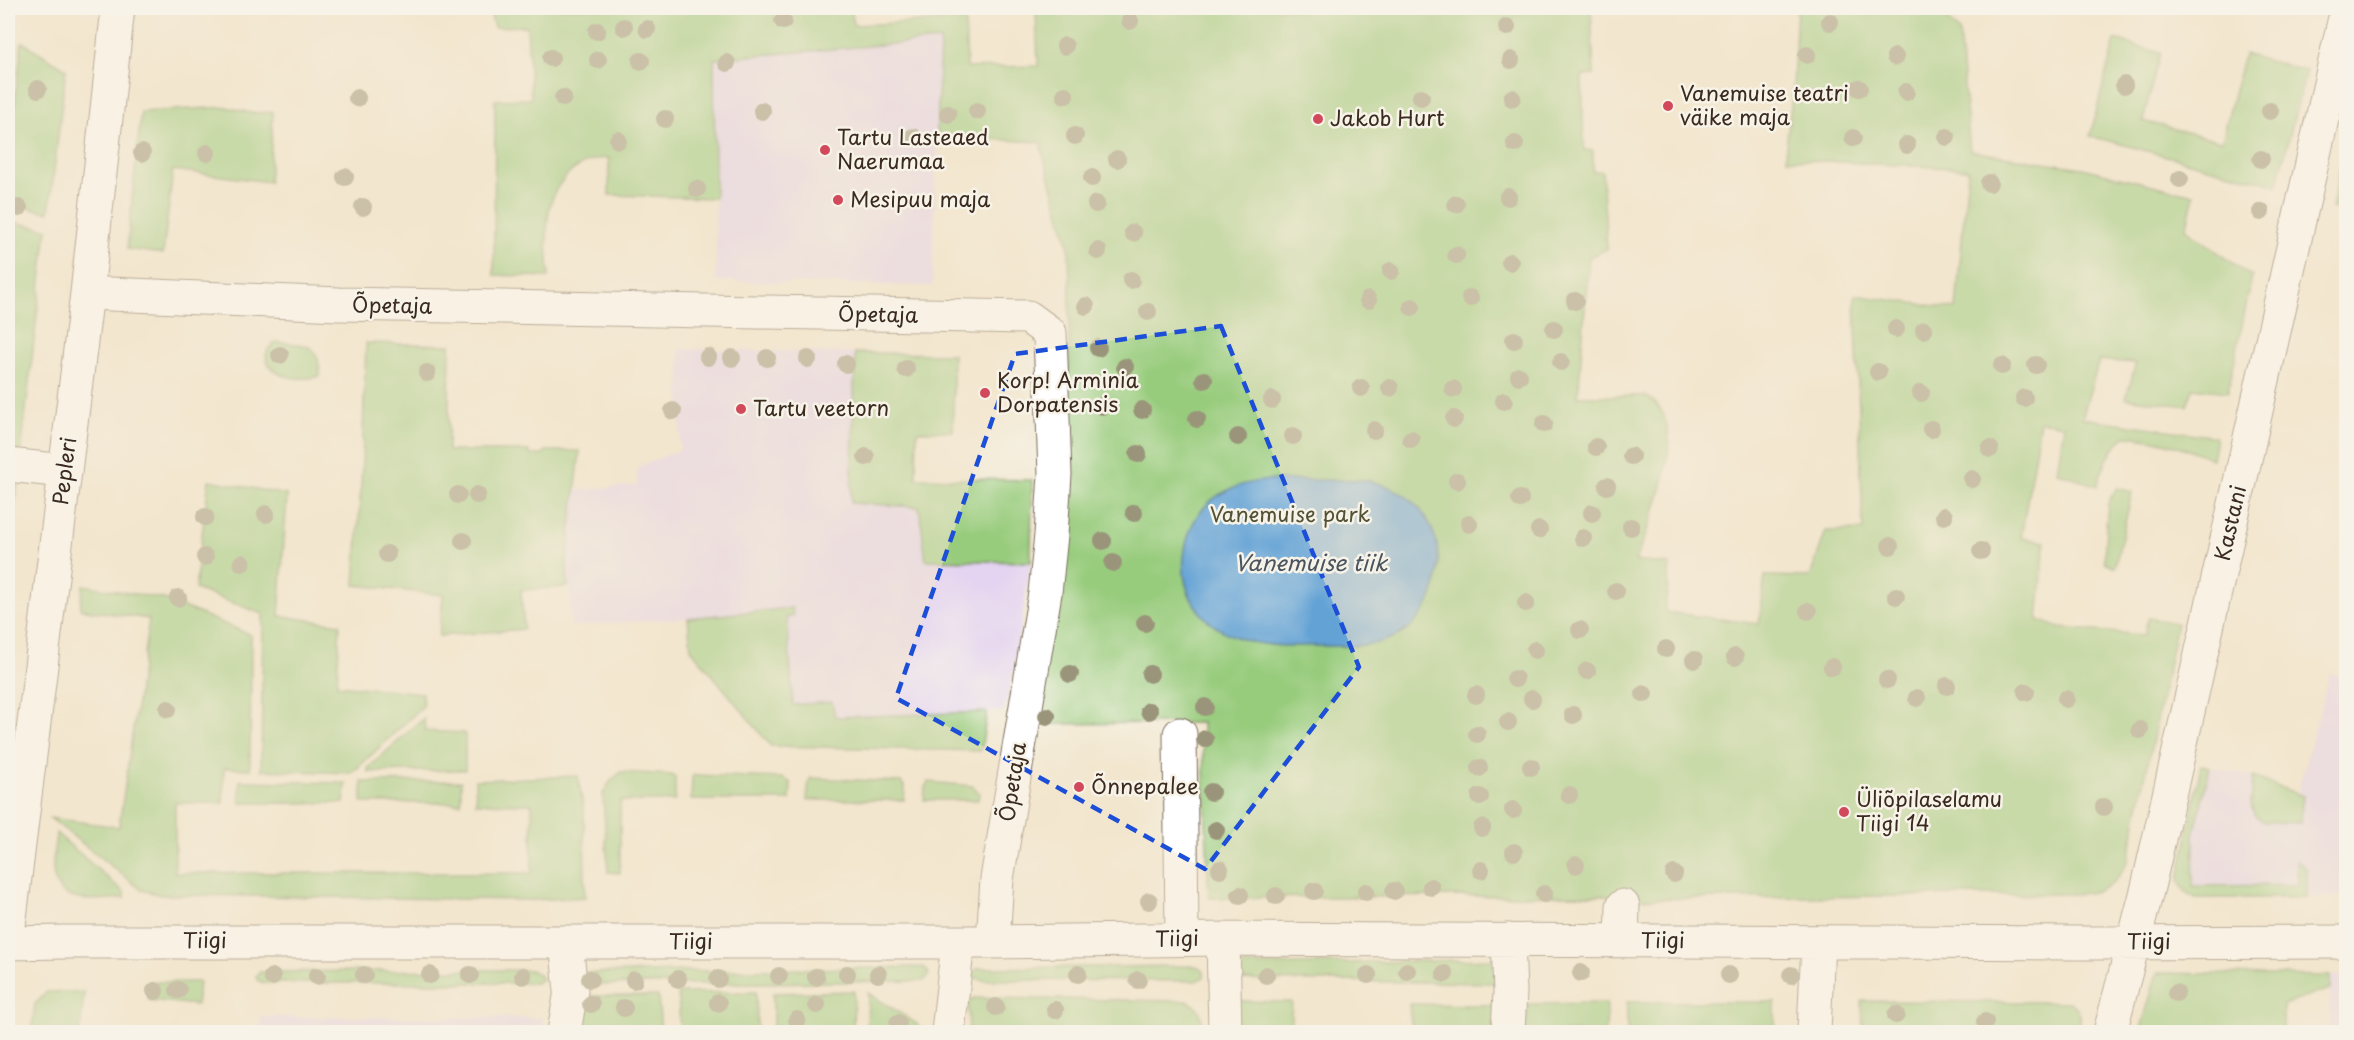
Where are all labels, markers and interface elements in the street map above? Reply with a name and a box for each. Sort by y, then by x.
place label: Vanemuise teatri väike maja [1680,76,1849,132]
marker: Vanemuise teatri väike maja [1661,99,1675,113]
place label: Jakob Hurt [1330,101,1444,133]
marker: Jakob Hurt [1311,112,1325,126]
place label: Tartu Lasteaed Naerumaa [837,120,989,176]
marker: Tartu Lasteaed Naerumaa [818,143,832,157]
place label: Mesipuu maja [850,182,991,214]
marker: Mesipuu maja [831,193,845,207]
street label: Õpetaja [352,287,433,321]
street label: Õpetaja [838,296,919,330]
place label: Korp! Arminia Dorpatensis [997,363,1139,419]
marker: Korp! Arminia Dorpatensis [978,386,992,400]
place label: Tartu veetorn [753,391,889,423]
marker: Tartu veetorn [734,402,748,416]
street label: Pepleri [43,435,83,507]
street label: Kastani [2205,482,2253,564]
park label: Vanemuise park [1210,497,1371,529]
water label: Vanemuise tiik [1235,545,1389,578]
street label: Õpetaja [989,739,1033,824]
place label: Õnnepalee [1091,769,1199,801]
marker: Õnnepalee [1072,780,1086,794]
place label: Üliõpilaselamu Tiigi 14 [1856,782,2002,838]
marker: Üliõpilaselamu Tiigi 14 [1837,805,1851,819]
street label: Tiigi [1155,921,1199,953]
street label: Tiigi [183,923,227,955]
street label: Tiigi [1641,923,1685,955]
street label: Tiigi [669,924,713,956]
street label: Tiigi [2127,924,2171,956]

